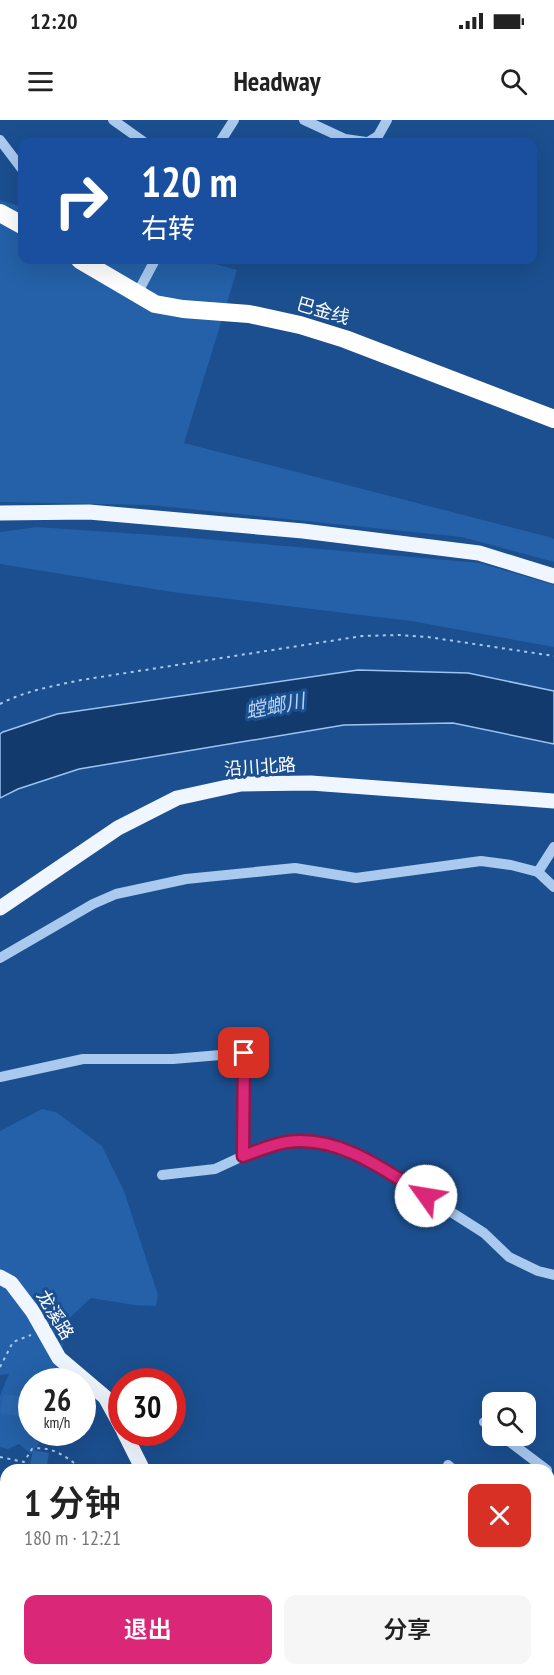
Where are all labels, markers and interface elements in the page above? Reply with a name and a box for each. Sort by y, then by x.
text: 12:20 [30,7,78,35]
text: Headway [233,64,321,98]
icon: menu [24,65,57,98]
icon: search [497,65,530,98]
text: 120 m [141,154,238,209]
icon: right [42,162,120,240]
text: 右转 [141,211,195,245]
street label: 巴金线 [294,292,352,329]
water label: 螳螂川 [243,687,309,724]
street label: 沿川北路 [223,753,297,780]
pin [218,1027,269,1078]
icon: arrive [227,1036,260,1069]
position arrow [394,1164,458,1228]
street label: 龙溪路 [32,1286,79,1344]
speed limit sign: 30 [108,1368,186,1446]
text: 26 [43,1380,71,1419]
map controls [482,1392,536,1446]
button: search [482,1392,536,1446]
text: km/h [44,1413,70,1432]
text: 1 分钟 [24,1479,121,1526]
button: close [468,1484,531,1547]
text: 180 m · 12:21 [24,1525,121,1551]
button: 退出 [24,1595,272,1664]
button: 分享 [284,1595,531,1664]

